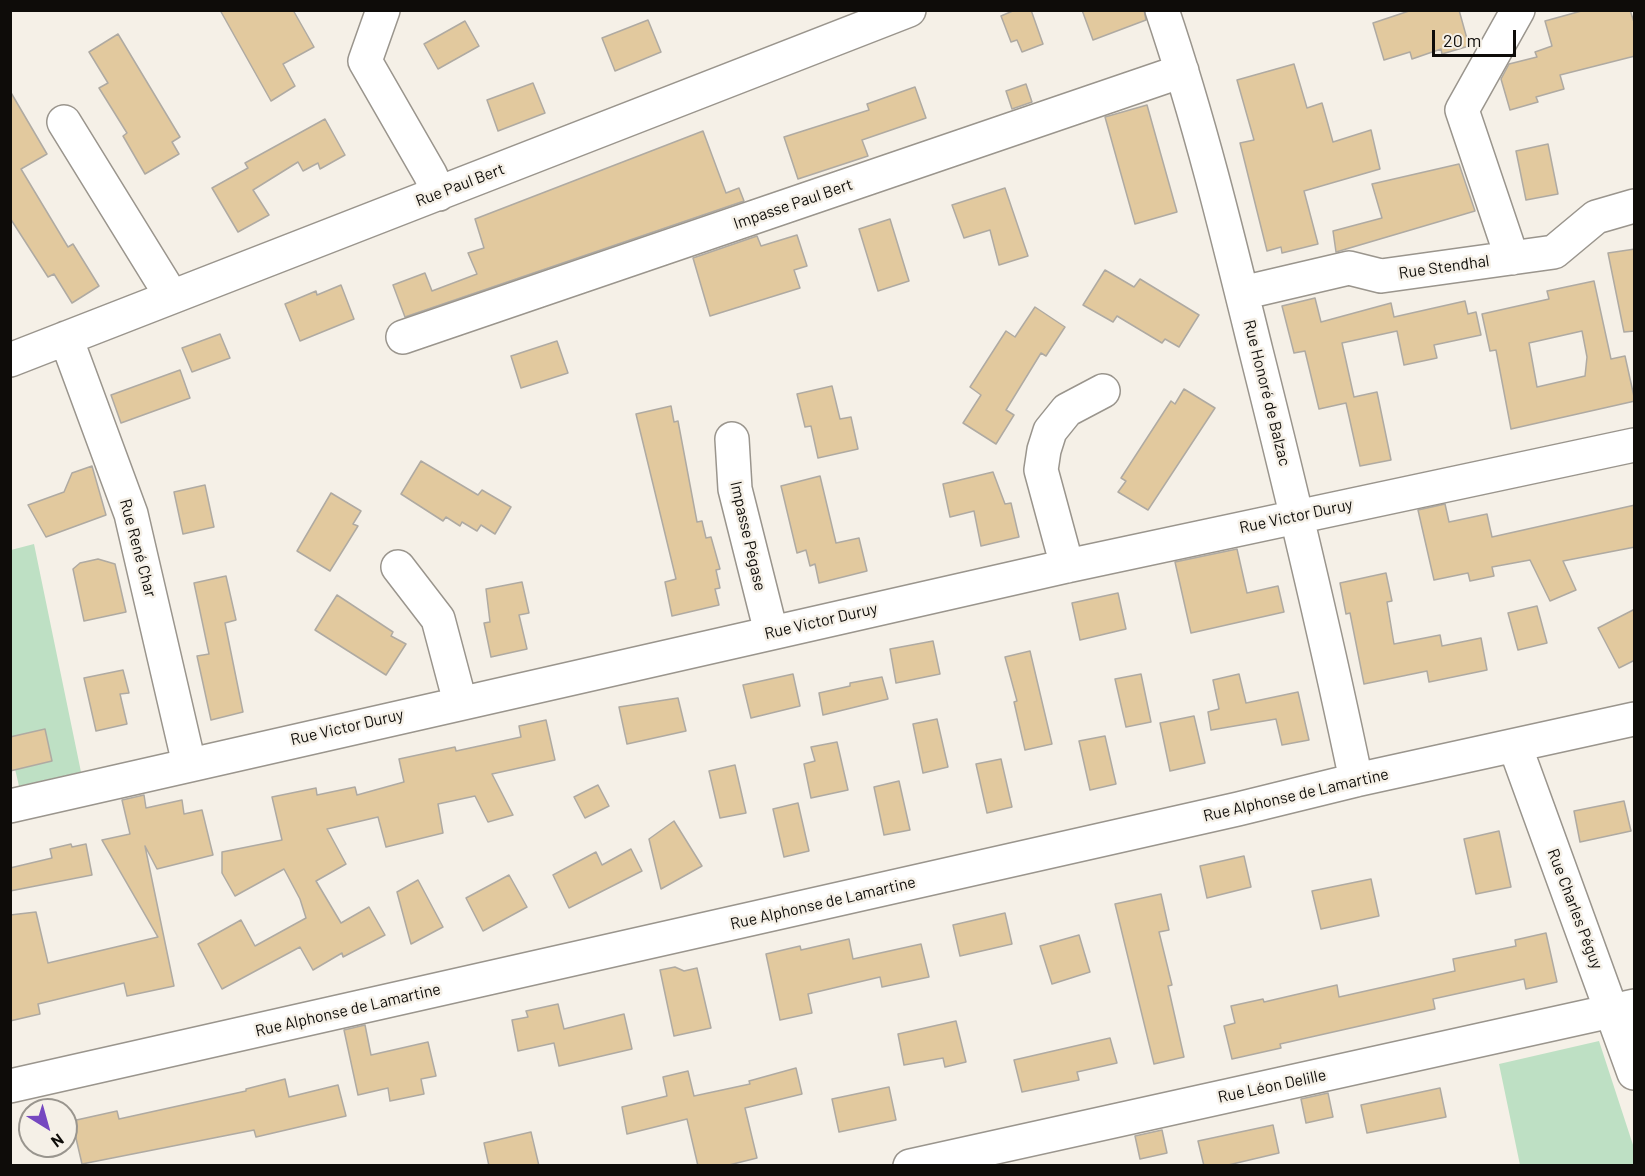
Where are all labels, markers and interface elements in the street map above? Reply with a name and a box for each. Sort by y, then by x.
scale bar [1435,18,1519,56]
text: 20 m [1443,29,1481,51]
street label: Rue Paul Bert [413,159,507,211]
street label: Impasse Paul Bert [731,175,855,233]
street label: Rue Stendhal [1397,251,1491,283]
street label: Rue Honoré de Balzac [1240,318,1294,468]
street label: Impasse Pégase [726,479,770,593]
street label: Rue Victor Duruy [1238,495,1354,537]
street label: Rue René Char [116,497,160,599]
street label: Rue Victor Duruy [763,599,879,643]
street label: Rue Victor Duruy [289,705,405,749]
street label: Rue Alphonse de Lamartine [1201,764,1391,826]
street label: Rue Charles Péguy [1543,846,1607,972]
street label: Rue Alphonse de Lamartine [728,872,918,934]
street label: Rue Alphonse de Lamartine [253,979,443,1041]
street label: Rue Léon Delille [1216,1065,1328,1107]
north arrow [18,1098,78,1158]
text: N [48,1130,68,1152]

